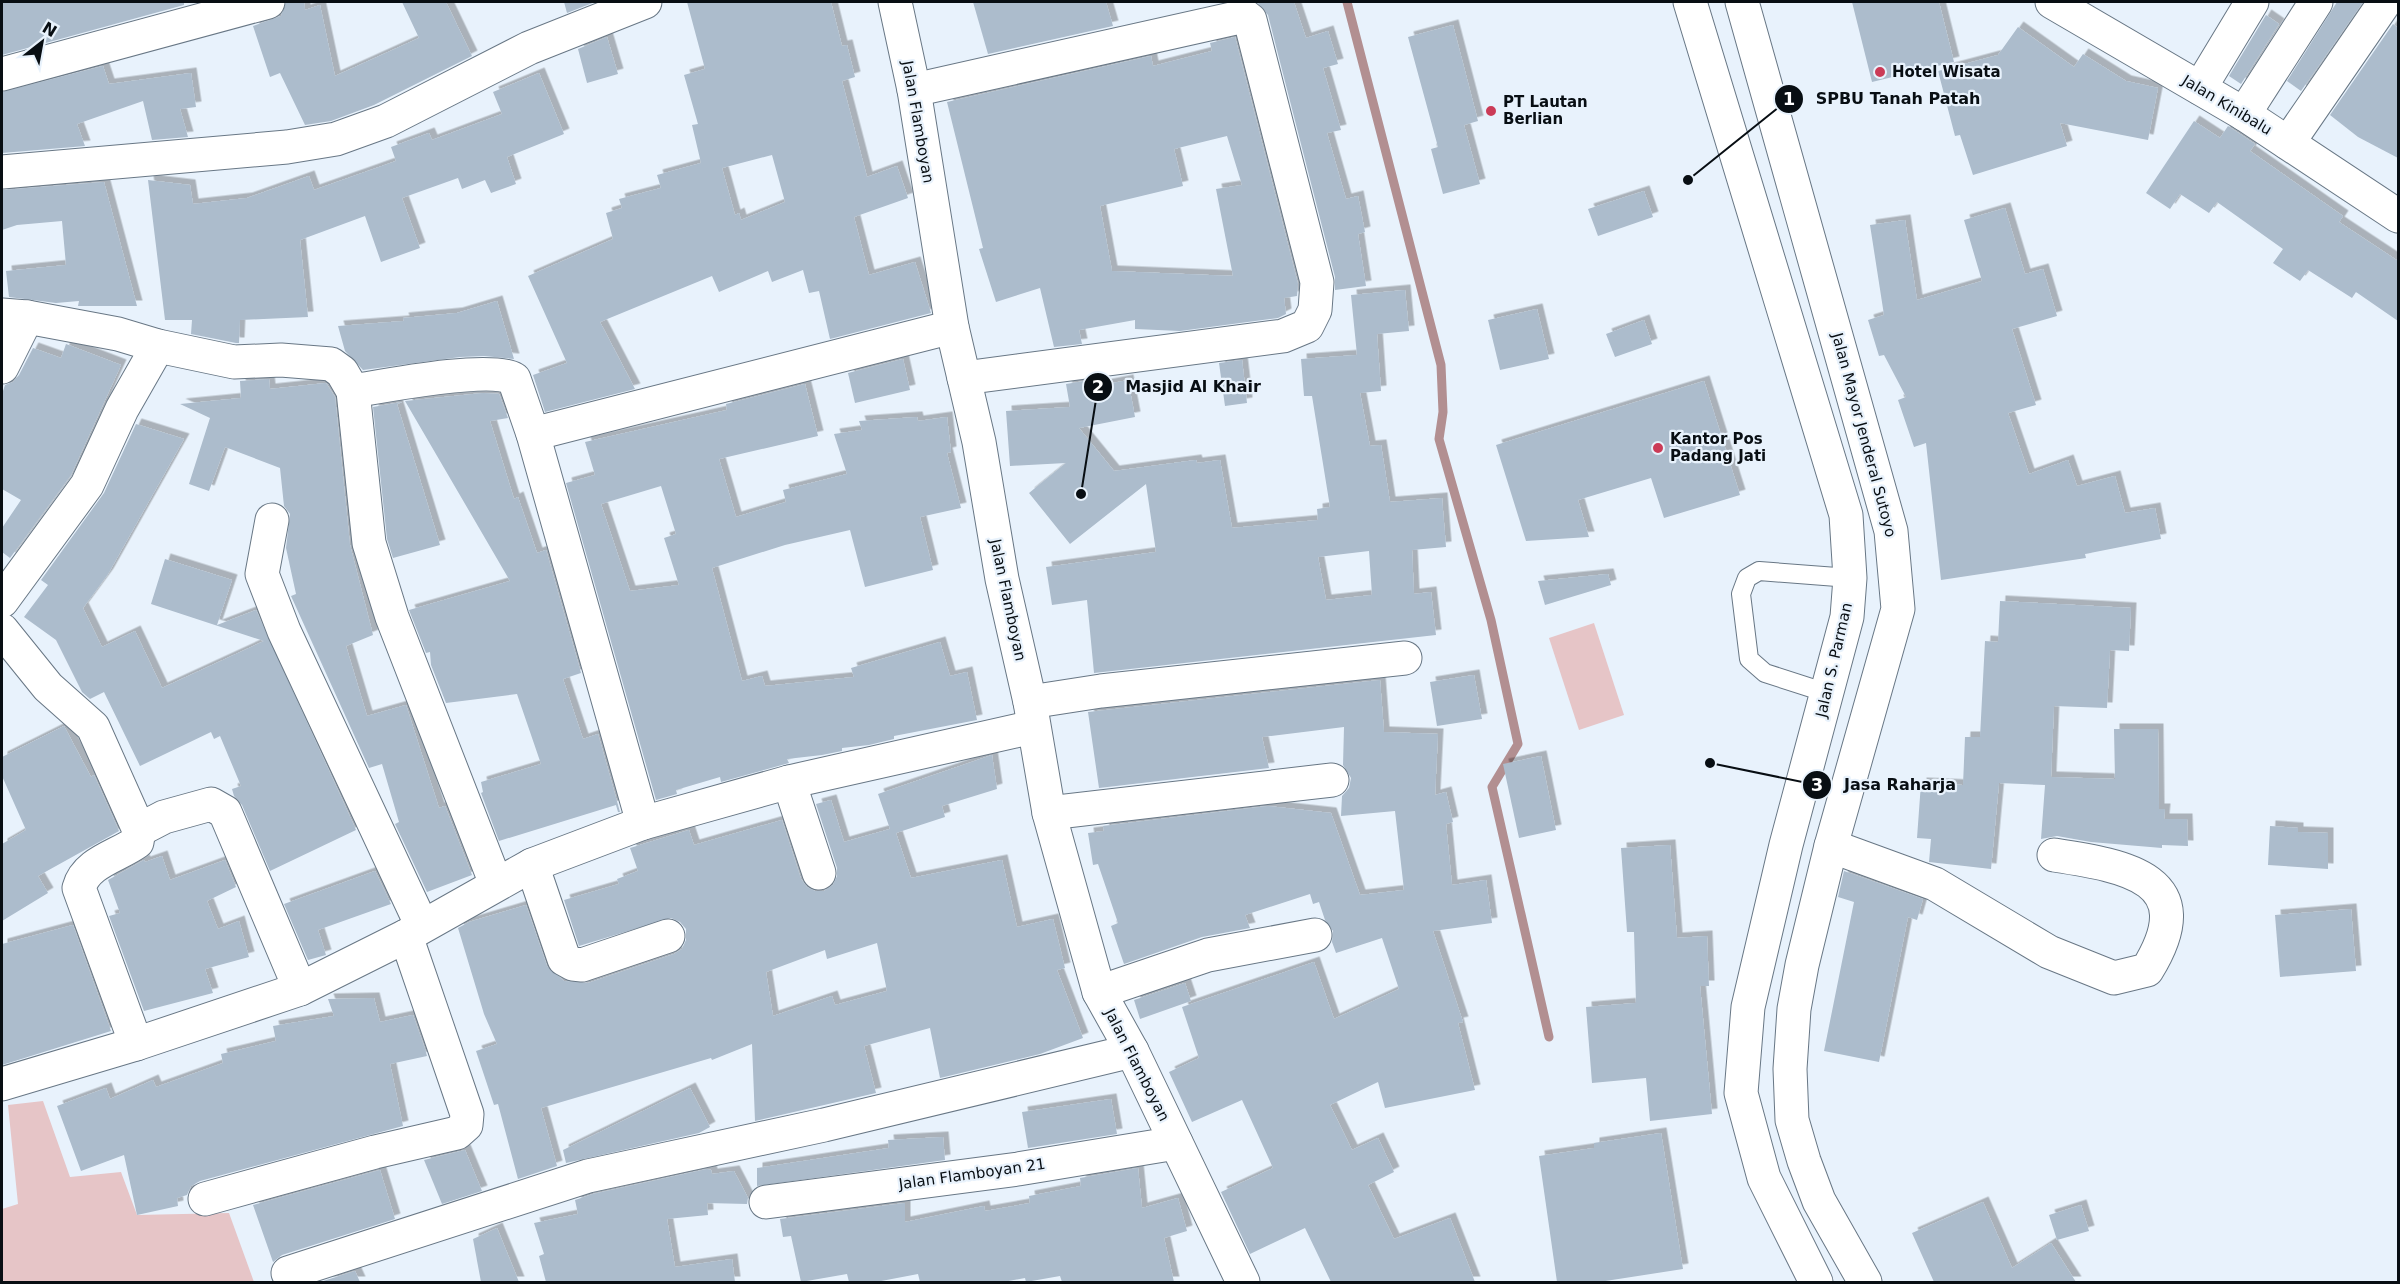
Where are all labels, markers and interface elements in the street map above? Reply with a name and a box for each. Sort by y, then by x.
north arrow [12,12,72,72]
text: N [39,18,60,41]
street label: Jalan Flamboyan [898,58,938,185]
place label: Hotel Wisata [1892,63,2001,81]
marker: Hotel Wisata [1873,65,1887,79]
street label: Jalan Kinibalu [2178,71,2275,139]
callout: SPBU Tanah Patah [1774,82,1993,116]
text: 1 [1783,88,1795,109]
text: SPBU Tanah Patah [1816,89,1980,108]
place label: PT Lautan Berlian [1503,93,1588,128]
marker: PT Lautan Berlian [1484,104,1498,118]
street label: Jalan Mayor Jenderal Sutoyo [1828,330,1900,539]
callout: Masjid Al Khair [1083,370,1273,404]
text: 2 [1092,376,1104,397]
text: Masjid Al Khair [1125,377,1261,396]
place label: Kantor Pos Padang Jati [1670,430,1766,465]
marker: Kantor Pos Padang Jati [1651,441,1665,455]
street label: Jalan Flamboyan [986,536,1030,663]
street label: Jalan S. Parman [1812,601,1856,720]
callout: Jasa Raharja [1802,768,1968,802]
text: 3 [1811,774,1823,795]
text: Jasa Raharja [1843,775,1956,794]
street label: Jalan Flamboyan [1100,1005,1173,1124]
street label: Jalan Flamboyan 21 [896,1155,1047,1193]

